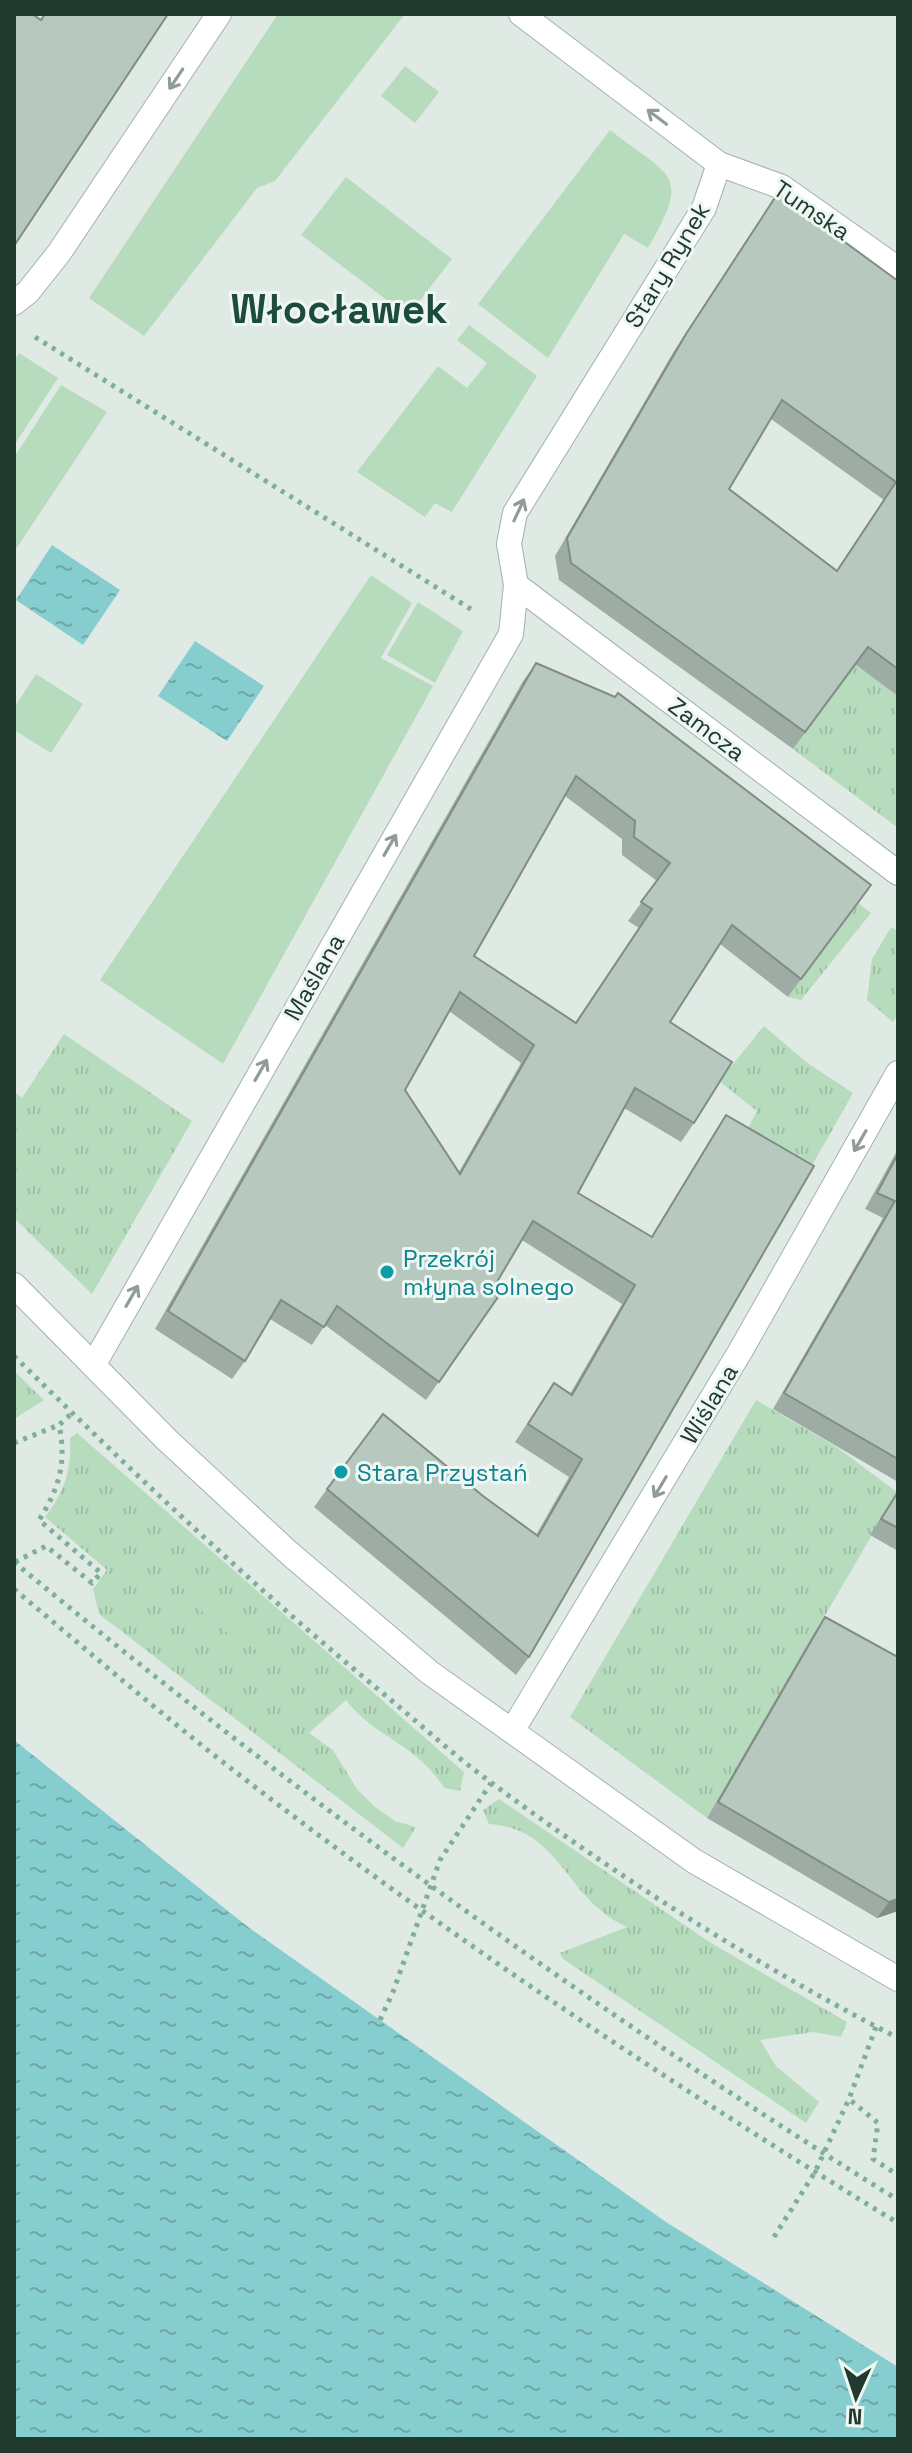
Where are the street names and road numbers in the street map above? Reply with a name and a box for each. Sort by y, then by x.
street label: Tumska [767,173,857,247]
street label: Stary Rynek [617,196,717,333]
street label: Zamcza [662,690,752,768]
street label: Maślana [277,928,351,1026]
street label: Wiślana [673,1358,745,1450]

